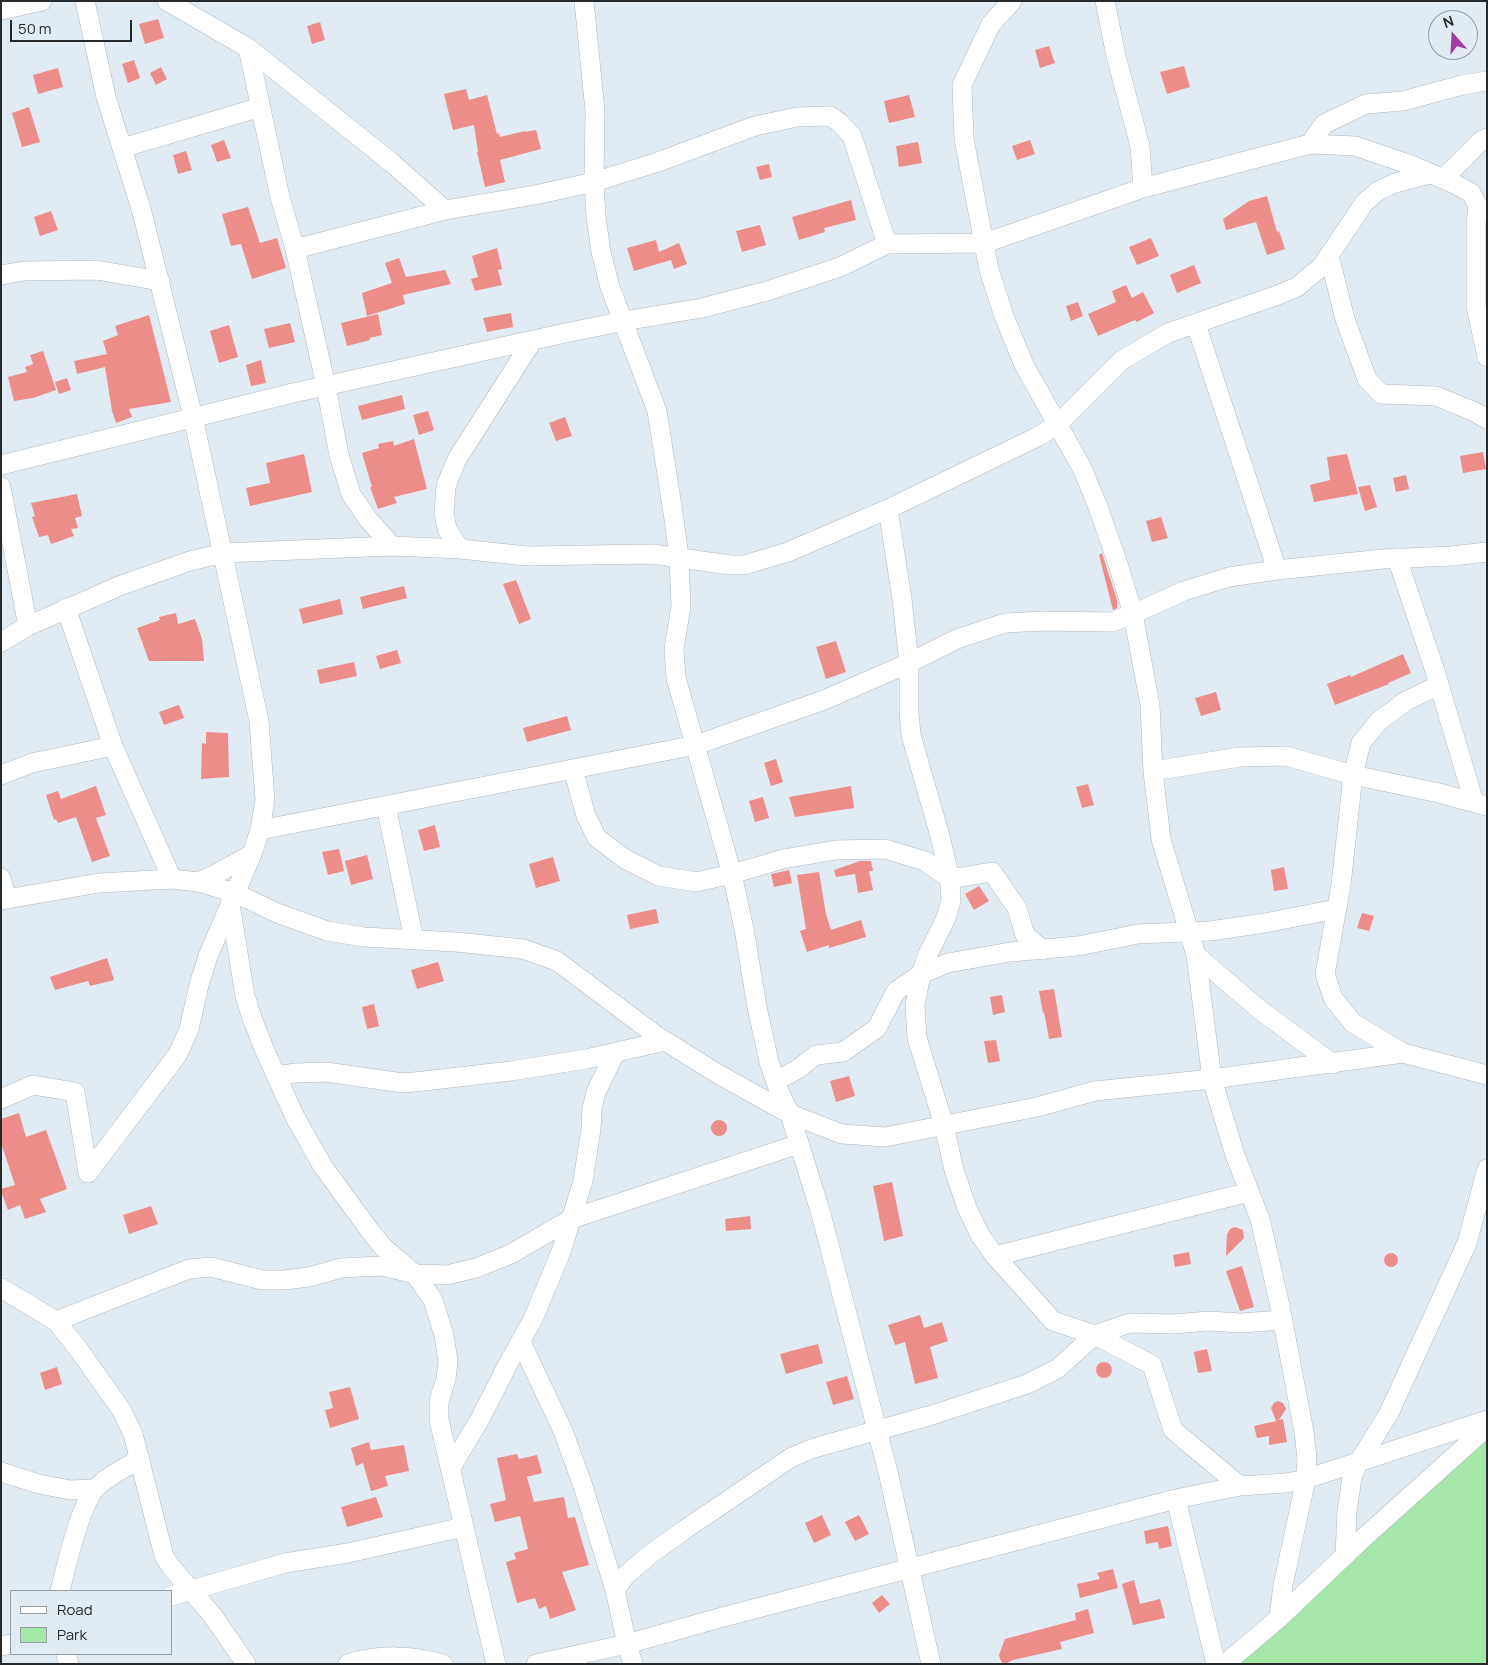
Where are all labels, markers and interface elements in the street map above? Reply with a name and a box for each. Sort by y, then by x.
scale bar [12,10,135,42]
north arrow [1428,10,1478,60]
text: N [1440,11,1456,32]
text: 50 m [18,18,52,39]
legend [10,1590,172,1655]
text: Road [57,1599,93,1620]
text: Park [57,1624,87,1645]

